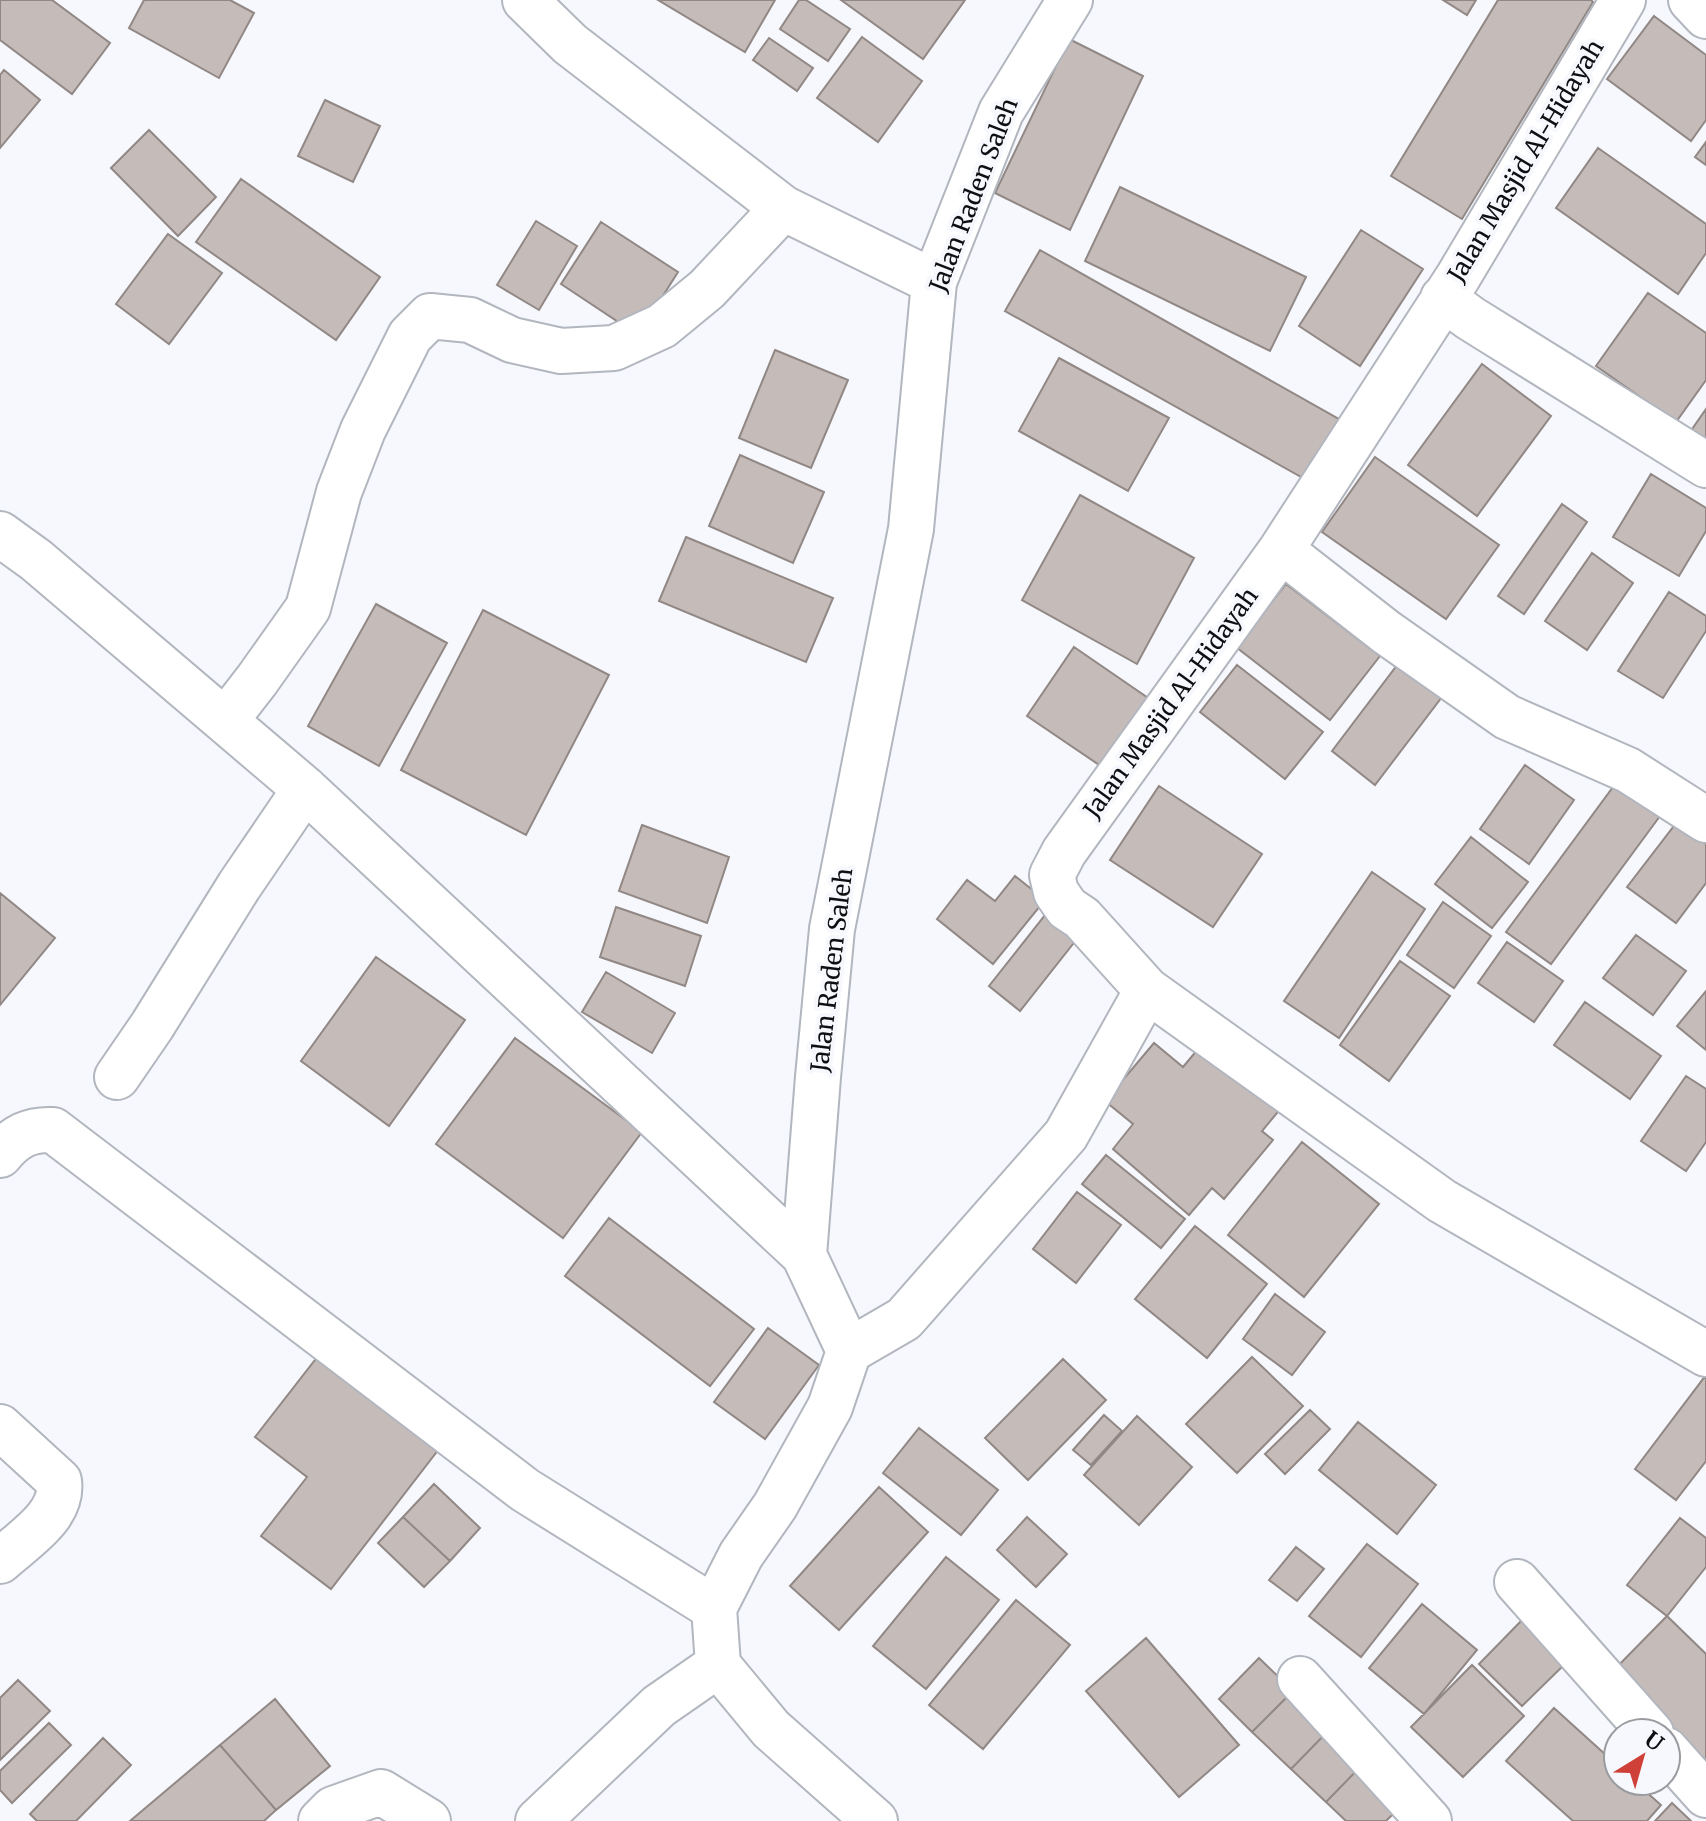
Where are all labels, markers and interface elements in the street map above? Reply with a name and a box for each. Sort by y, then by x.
street label: Jalan Masjid Al-Hidayah [1440,34,1610,289]
street label: Jalan Raden Saleh [922,94,1025,297]
street label: Jalan Masjid Al-Hidayah [1076,581,1265,825]
street label: Jalan Raden Saleh [804,866,859,1075]
north arrow [1602,1717,1682,1797]
text: U [1639,1725,1670,1758]

